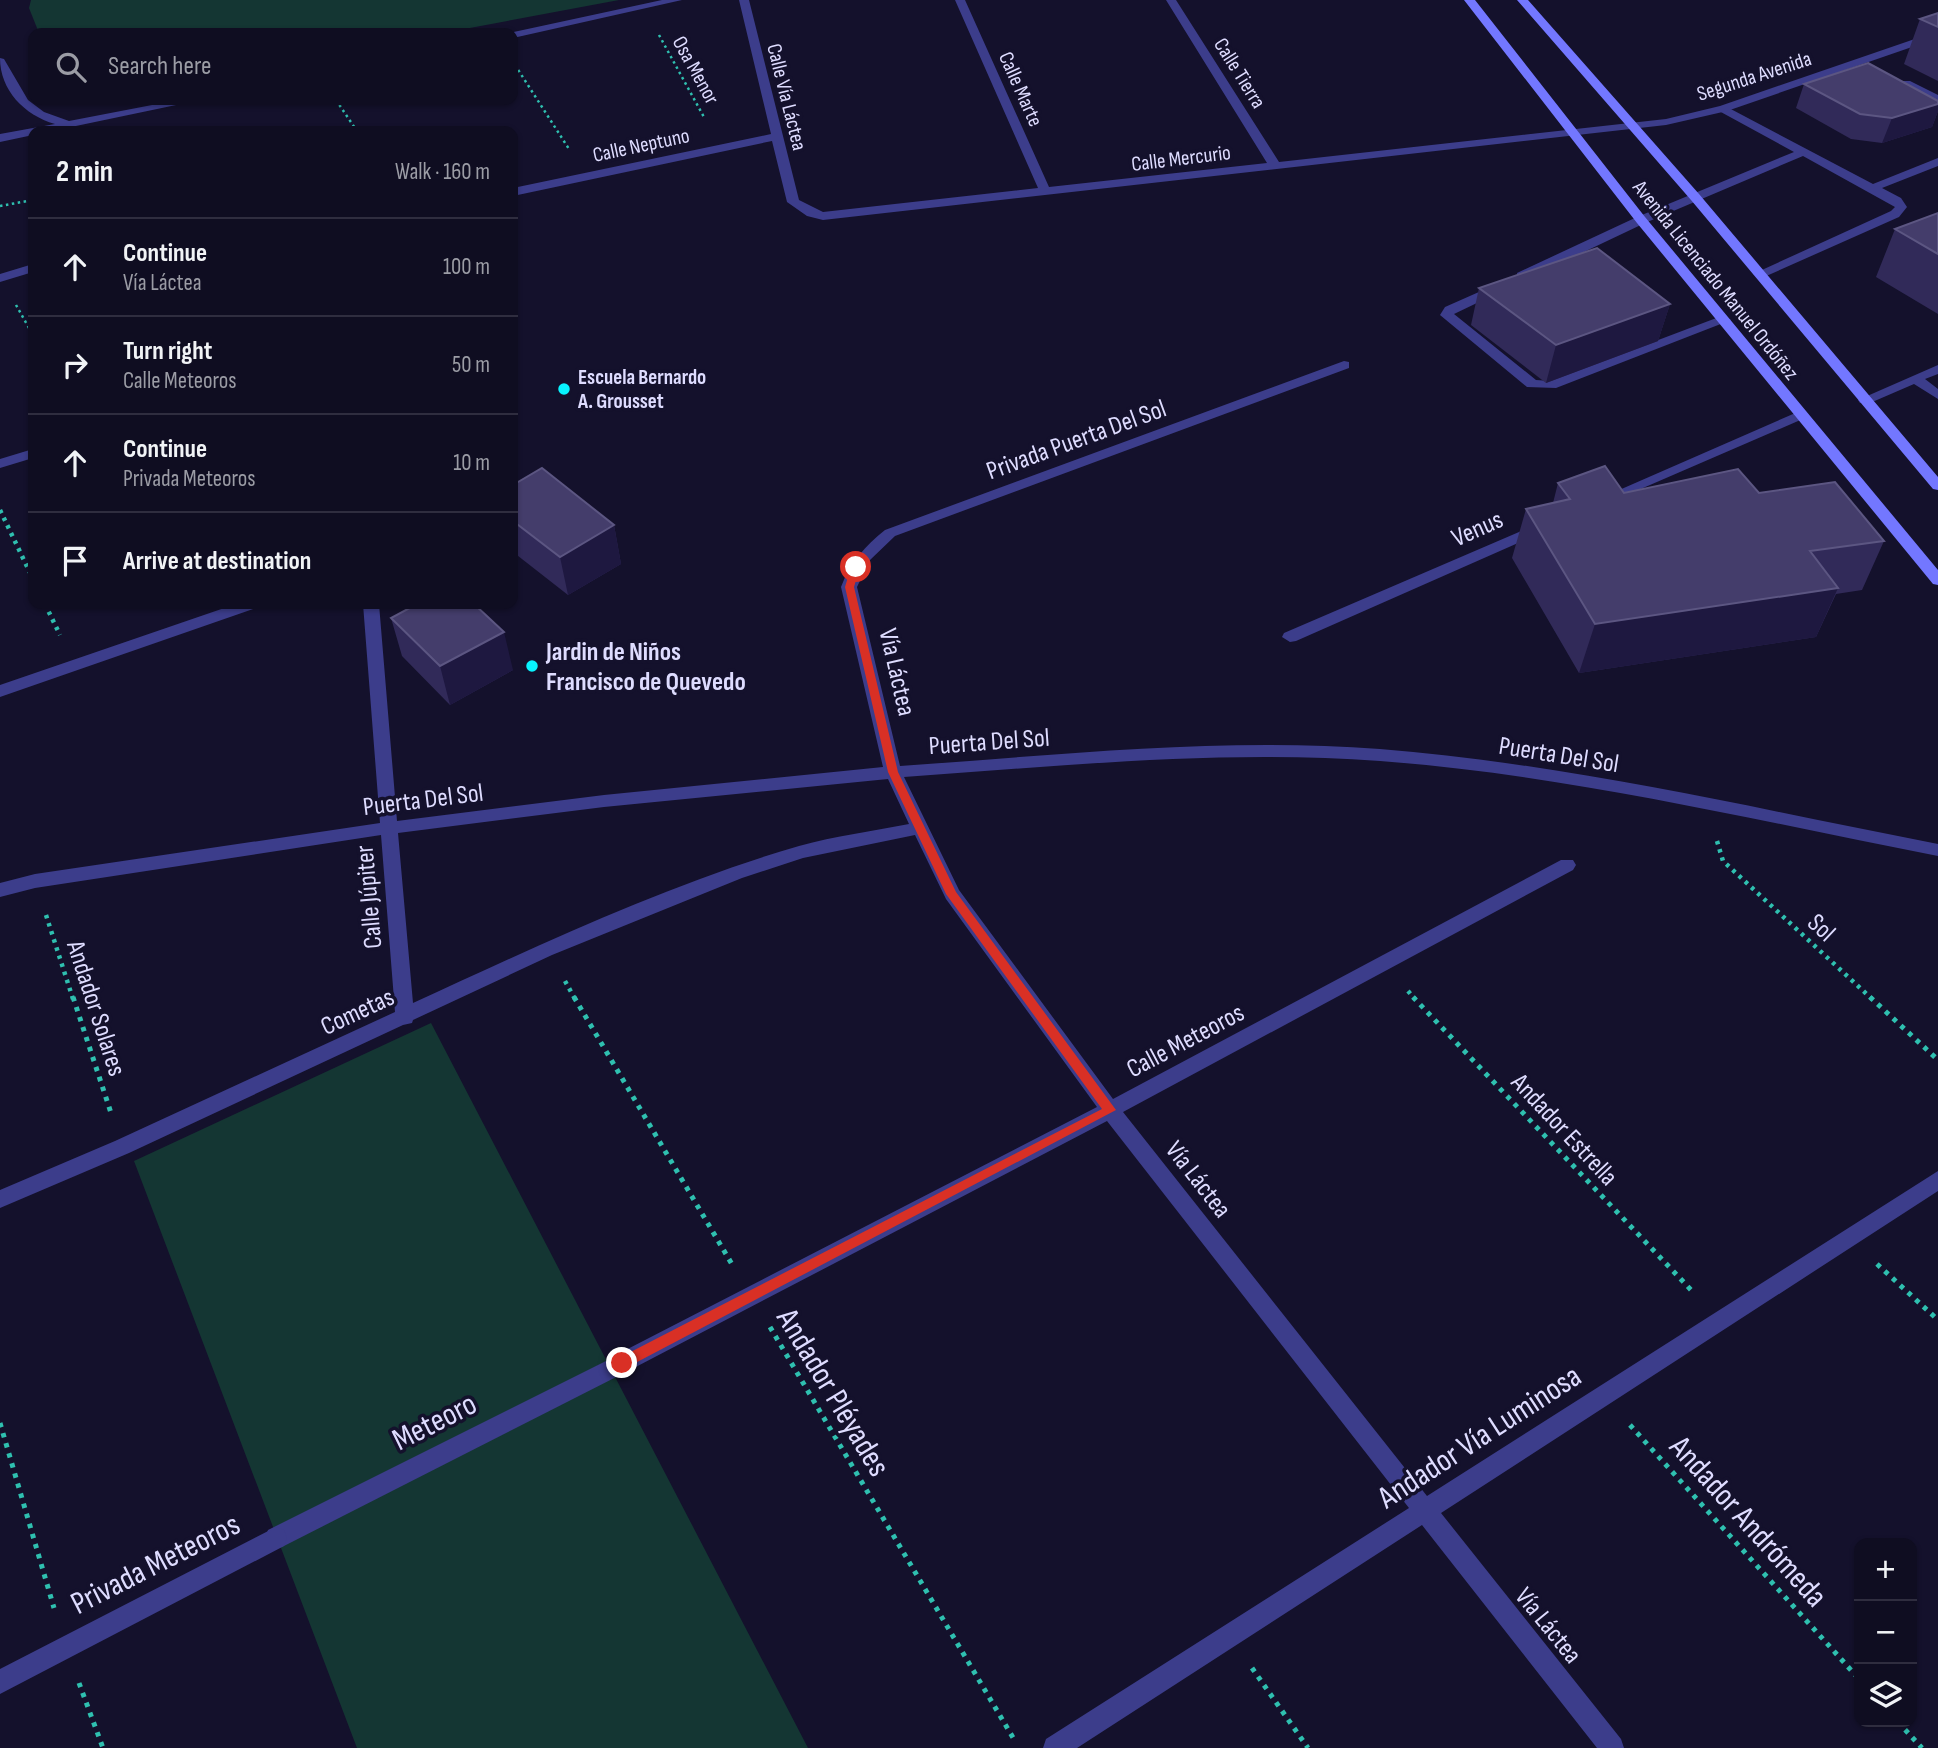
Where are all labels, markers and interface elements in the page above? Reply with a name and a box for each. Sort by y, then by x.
search box [28,28,518,105]
street label: Osa Menor [667,32,724,109]
street label: Calle Tierra [1208,33,1271,113]
street label: Calle Vía Láctea [761,41,812,153]
street label: Segunda Avenida [1694,46,1814,107]
icon: search [52,48,90,86]
street label: Calle Marte [993,48,1048,130]
text: Search here [108,51,211,82]
street label: Calle Neptuno [590,123,692,168]
street label: Calle Mercurio [1130,140,1232,177]
text: 2 min [56,154,113,190]
text: Walk · 160 m [395,158,490,186]
street label: Avenida Licenciado Manuel Ordóñez [1627,175,1804,385]
text: Continue [123,238,207,269]
icon: ahead [56,248,94,286]
text: 100 m [443,253,490,281]
text: Vía Láctea [123,269,202,297]
text: Turn right [123,336,212,367]
icon: right [56,346,94,384]
text: 50 m [452,351,490,379]
place label: Escuela Bernardo A. Grousset [577,365,706,414]
text: Calle Meteoros [123,367,237,395]
marker: Escuela Bernardo A. Grousset [556,381,572,397]
street label: Privada Puerta Del Sol [982,394,1171,487]
text: Continue [123,434,207,465]
icon: ahead [56,444,94,482]
text: 10 m [453,449,490,477]
text: Privada Meteoros [123,465,256,493]
street label: Venus [1447,504,1508,554]
icon: arrive [56,542,94,580]
text: Arrive at destination [123,546,311,577]
route start [840,551,871,582]
street label: Vía Láctea [871,626,922,719]
place label: Jardin de Niños Francisco de Quevedo [545,637,746,698]
marker: Jardin de Niños Francisco de Quevedo [524,658,540,674]
street label: Puerta Del Sol [928,723,1051,762]
street label: Puerta Del Sol [1497,731,1621,780]
street label: Puerta Del Sol [361,778,485,823]
street label: Calle Júpiter [349,843,389,950]
street label: Sol [1801,908,1841,949]
street label: Andador Solares [59,936,132,1080]
street label: Cometas [316,982,399,1043]
street label: Calle Meteoros [1122,998,1250,1085]
street label: Andador Estrella [1503,1067,1624,1193]
street label: Vía Láctea [1158,1135,1237,1224]
street label: Andador Pléyades [767,1301,898,1484]
route end [606,1347,637,1378]
street label: Andador Vía Luminosa [1370,1357,1589,1518]
street label: Meteoro [386,1385,483,1460]
street label: Andador Andrómeda [1660,1428,1835,1616]
street label: Privada Meteoros [65,1505,247,1624]
map controls [1854,1538,1917,1727]
button: + [1854,1538,1917,1601]
street label: Vía Láctea [1508,1582,1588,1670]
button: − [1854,1601,1917,1664]
button: layers [1854,1664,1917,1727]

